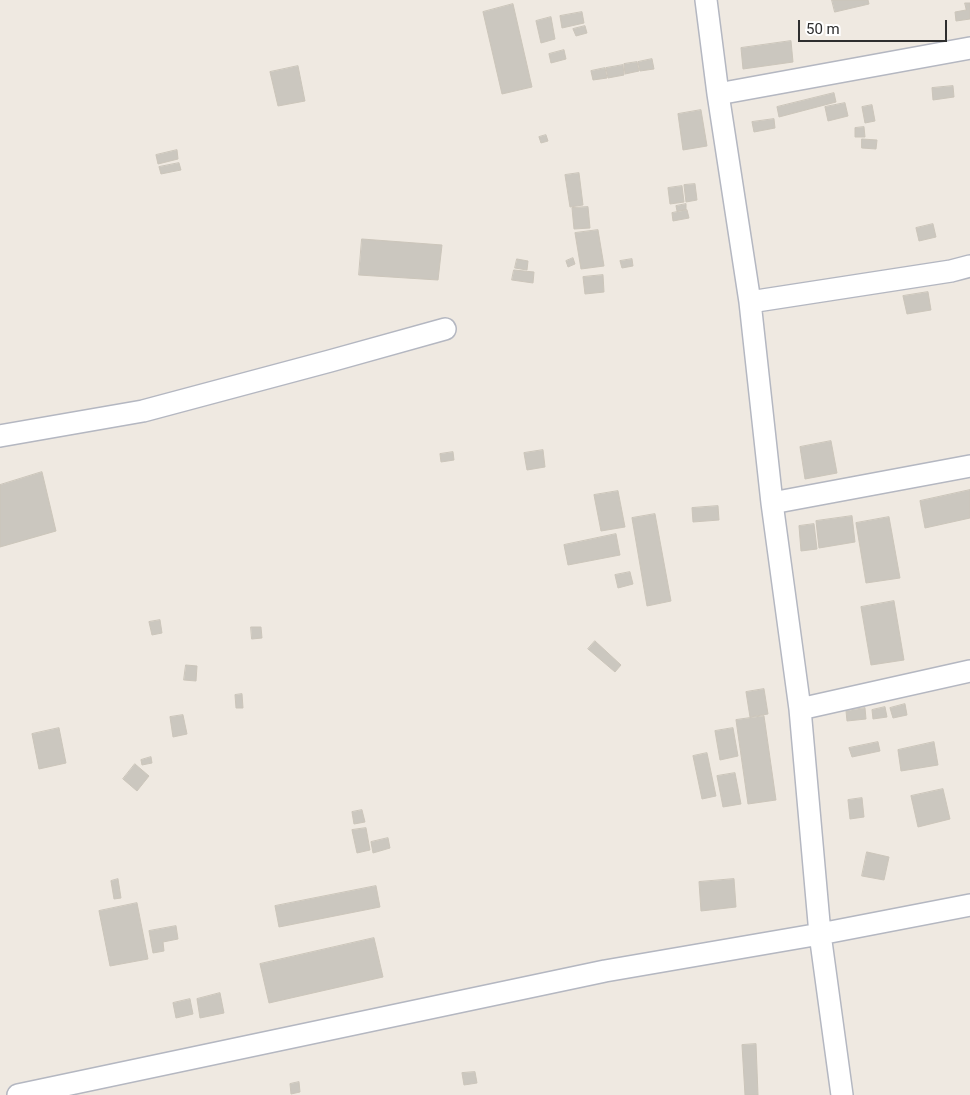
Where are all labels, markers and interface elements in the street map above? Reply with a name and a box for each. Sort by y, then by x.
scale bar [800,10,949,42]
text: 50 m [806,20,840,38]

